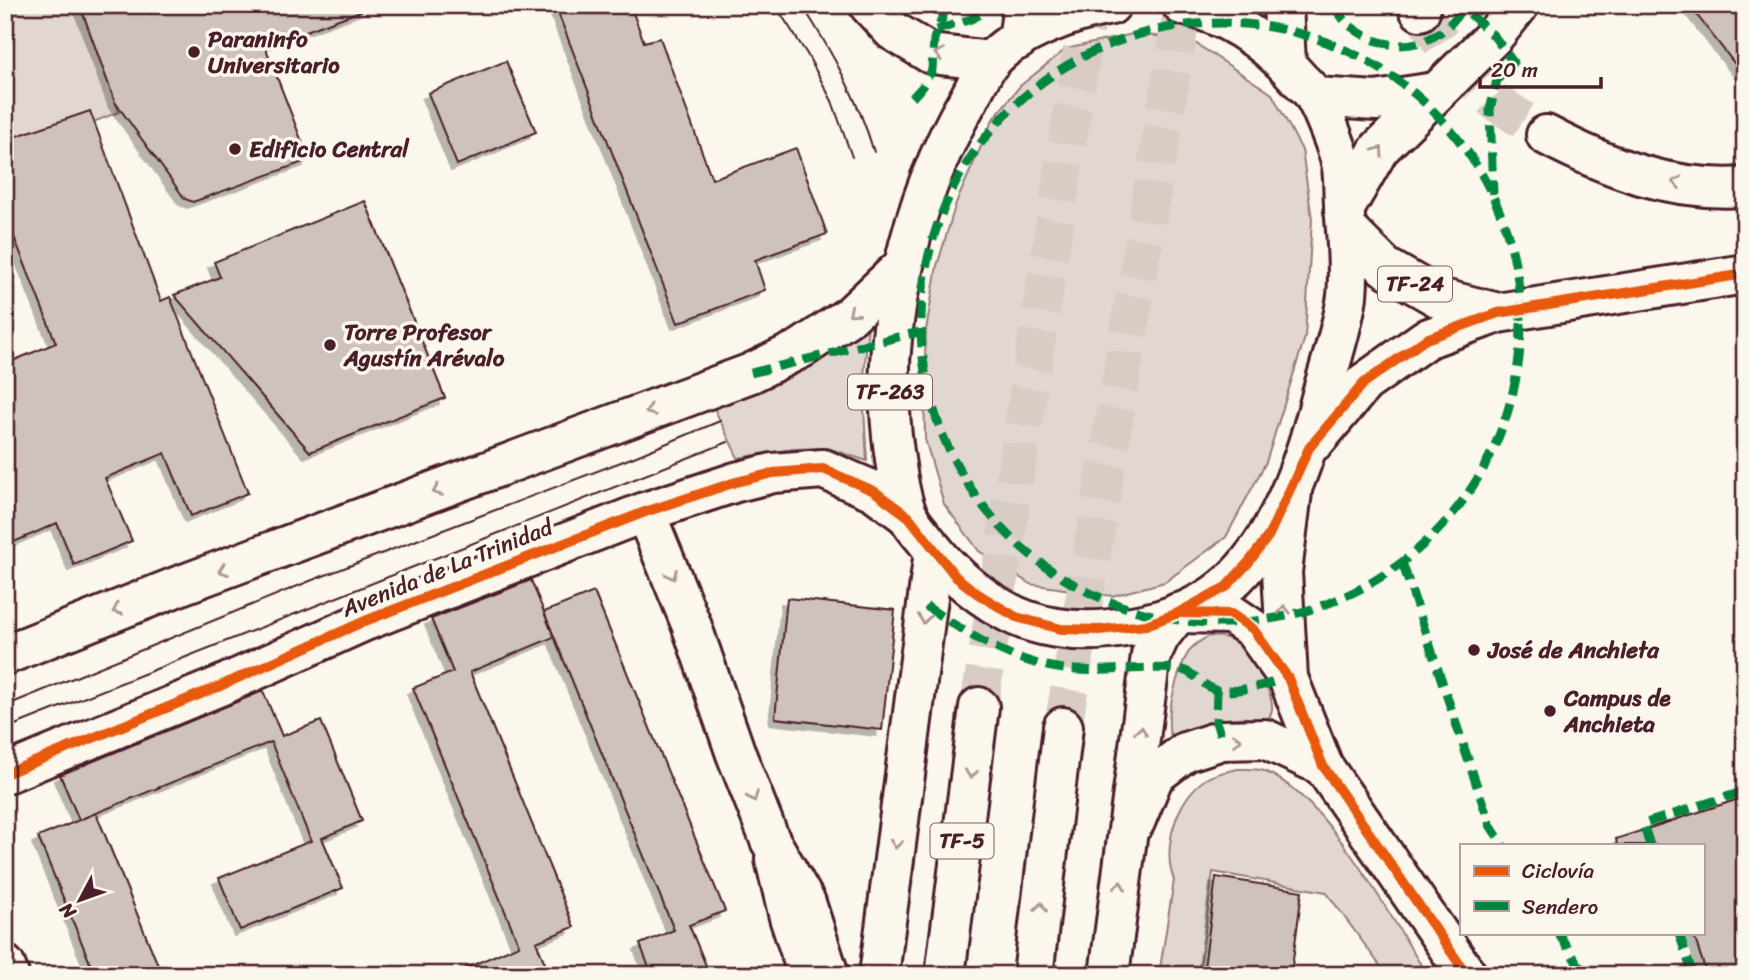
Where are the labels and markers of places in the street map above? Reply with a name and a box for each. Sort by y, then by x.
place label: Paraninfo Universitario [208,19,340,86]
marker: Paraninfo Universitario [186,44,202,60]
place label: Edificio Central [249,129,410,170]
marker: Edificio Central [227,141,243,157]
place label: Torre Profesor Agustín Arévalo [343,312,505,379]
marker: Torre Profesor Agustín Arévalo [322,337,338,353]
place label: José de Anchieta [1486,630,1660,671]
marker: José de Anchieta [1466,642,1482,658]
place label: Campus de Anchieta [1563,678,1672,745]
marker: Campus de Anchieta [1542,703,1558,719]

